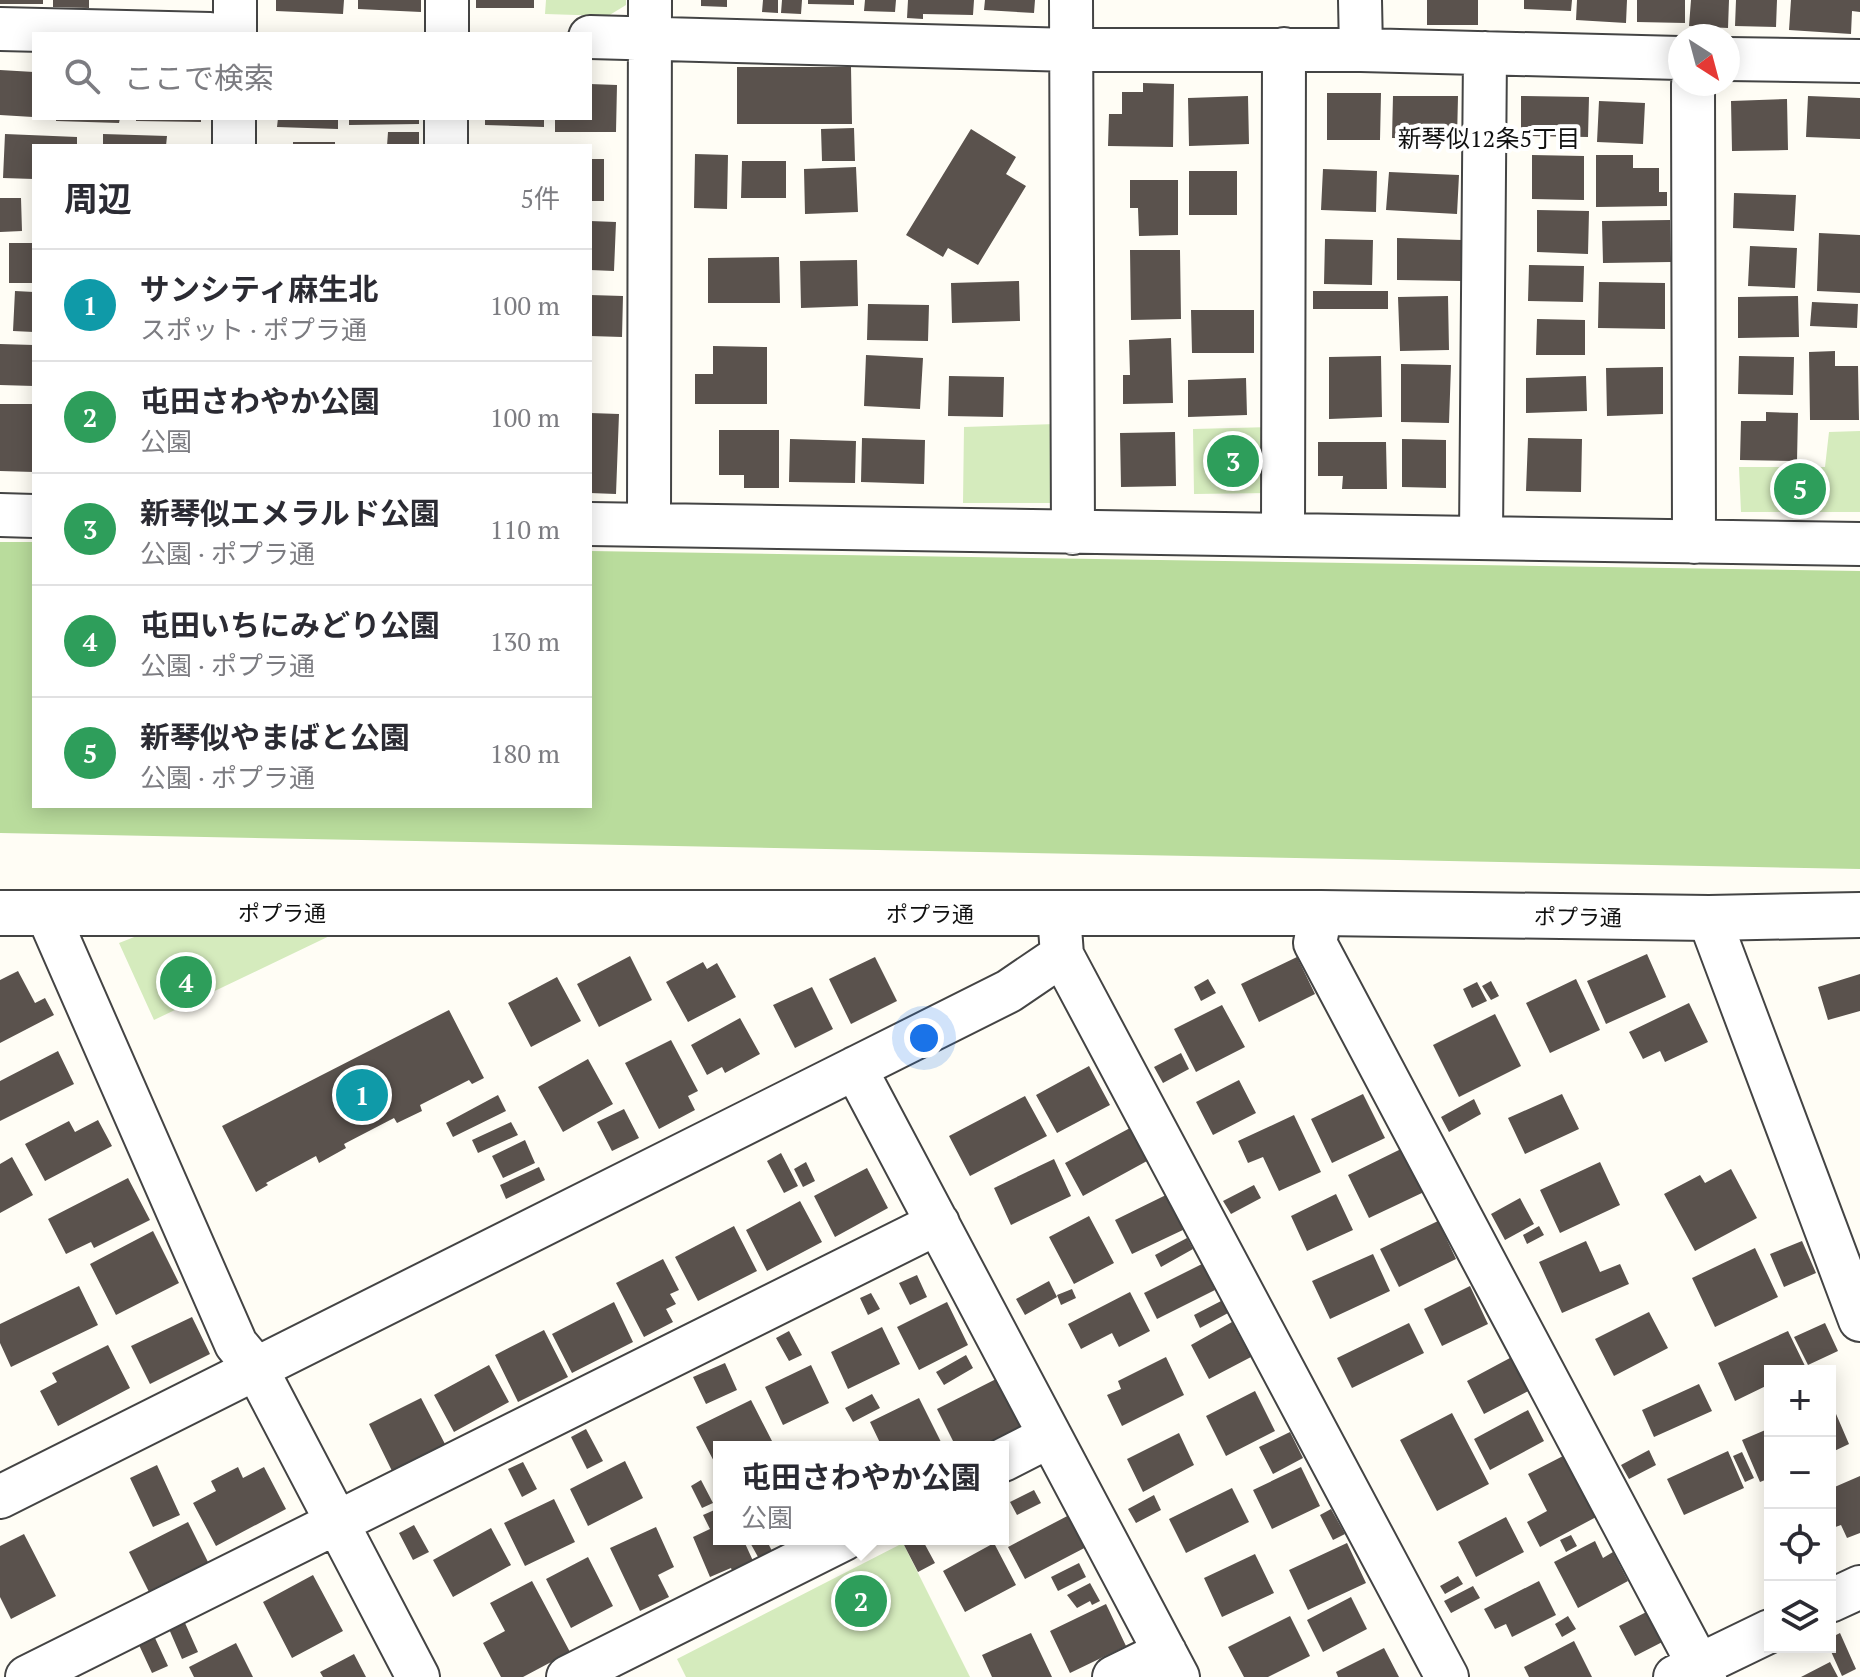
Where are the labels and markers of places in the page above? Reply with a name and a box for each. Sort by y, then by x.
pin: 3 [1207,431,1259,491]
pin: 5 [1774,459,1826,519]
pin: 4 [160,952,212,1012]
pin: 1 [336,1065,388,1125]
pin: 2 [835,1571,887,1631]

